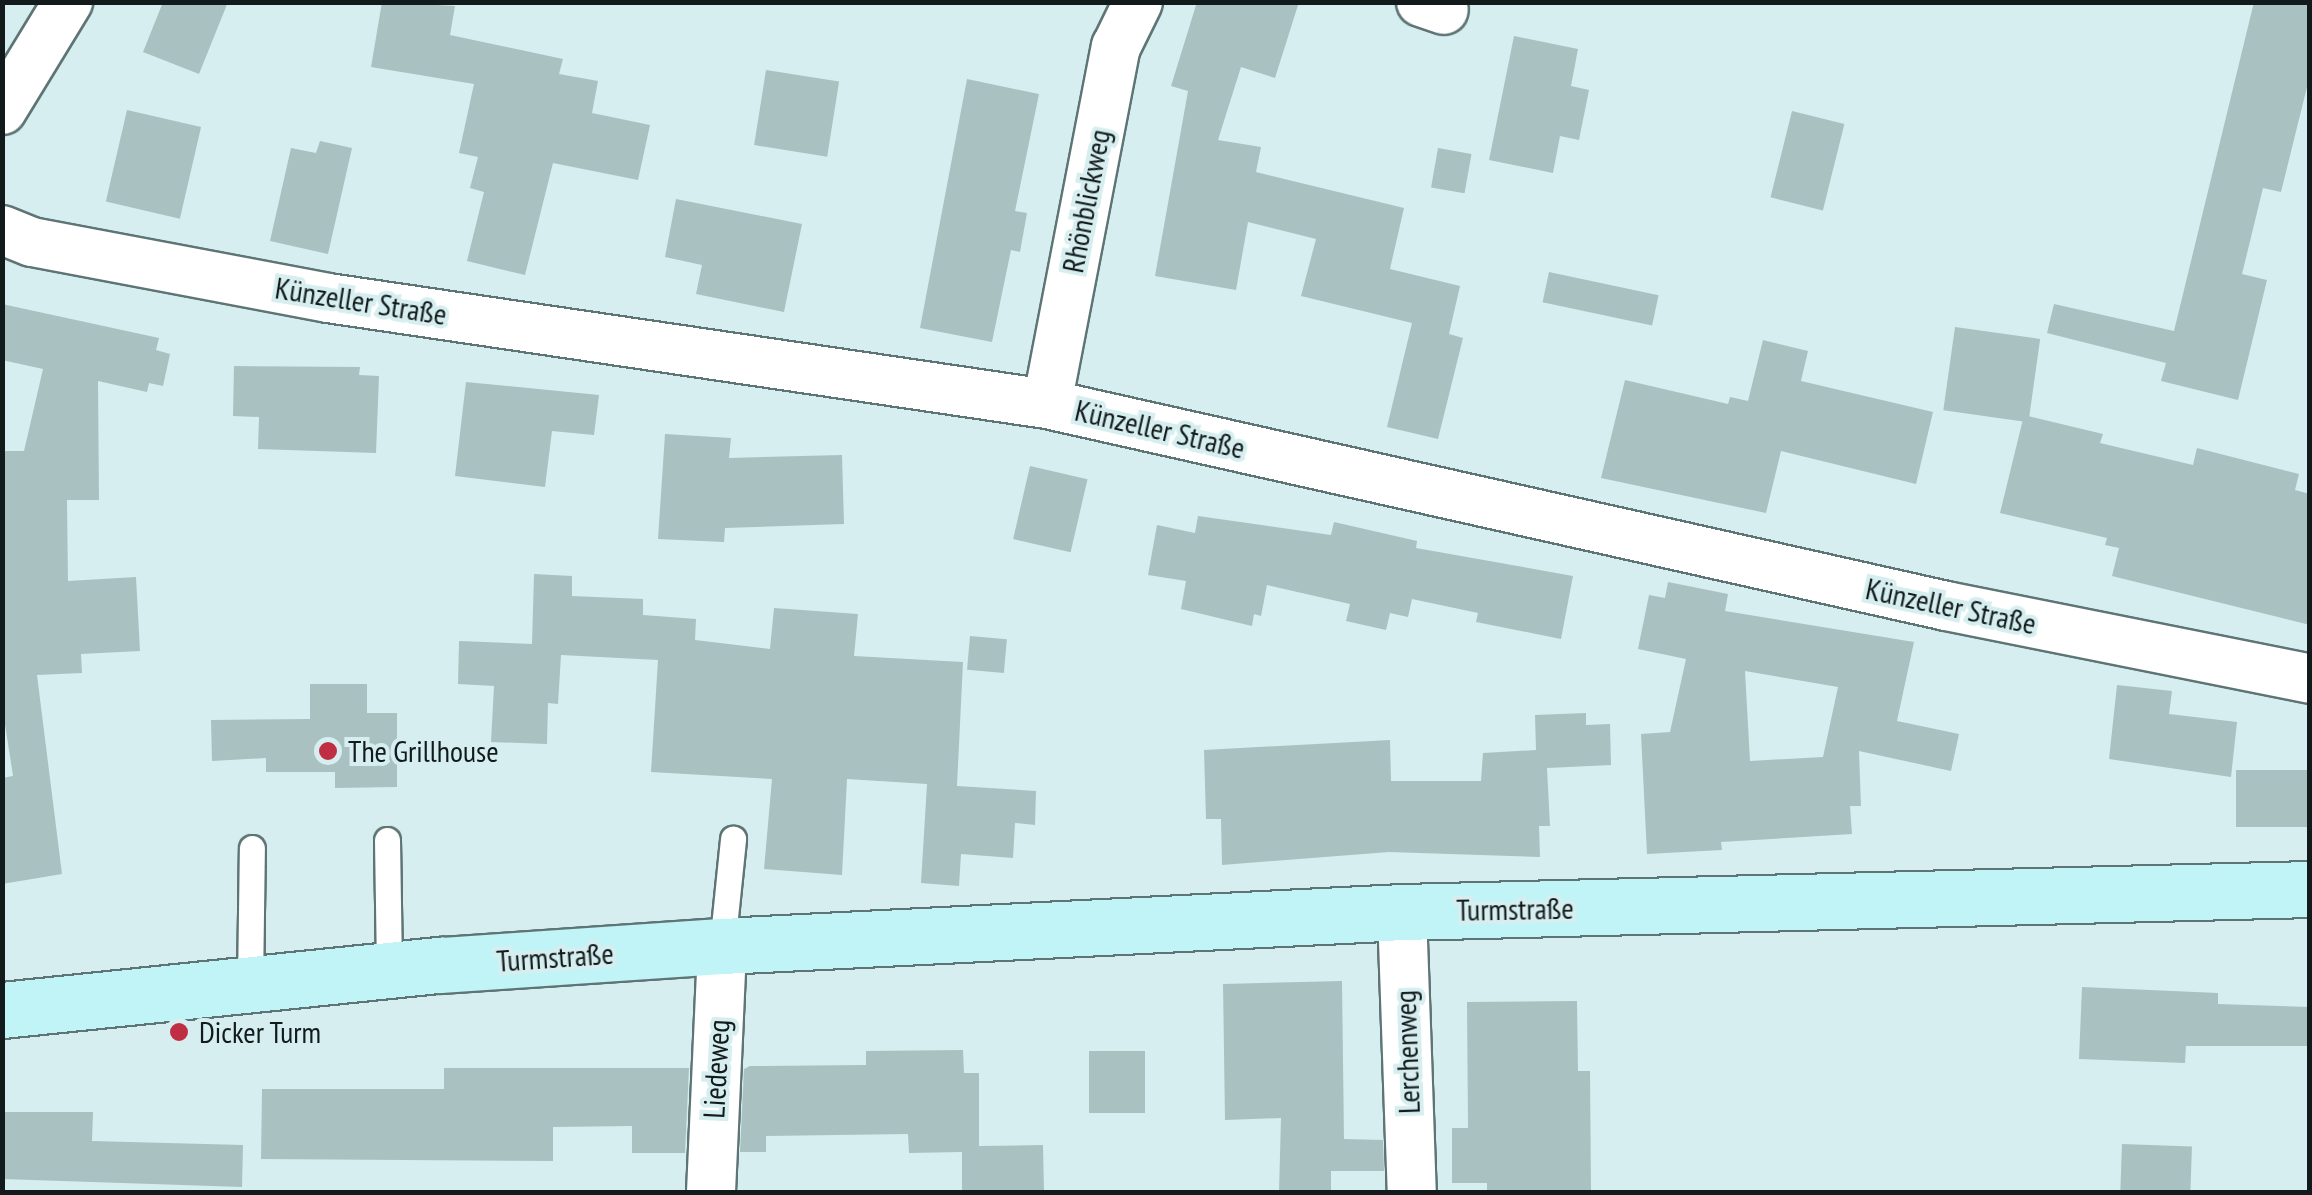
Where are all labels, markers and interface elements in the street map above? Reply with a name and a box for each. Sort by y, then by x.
street label: Rhönblickweg [1054,126,1118,276]
street label: Künzeller Straße [273,270,449,332]
street label: Künzeller Straße [1072,392,1248,466]
street label: Künzeller Straße [1863,570,2039,642]
place label: The Grillhouse [348,733,499,769]
marker: The Grillhouse [317,740,339,762]
street label: Turmstraße [1456,890,1574,928]
street label: Turmstraße [495,935,615,979]
street label: Lerchenweg [1387,990,1427,1114]
place label: Dicker Turm [199,1014,322,1050]
street label: Liedeweg [695,1019,737,1119]
marker: Dicker Turm [168,1021,190,1043]

